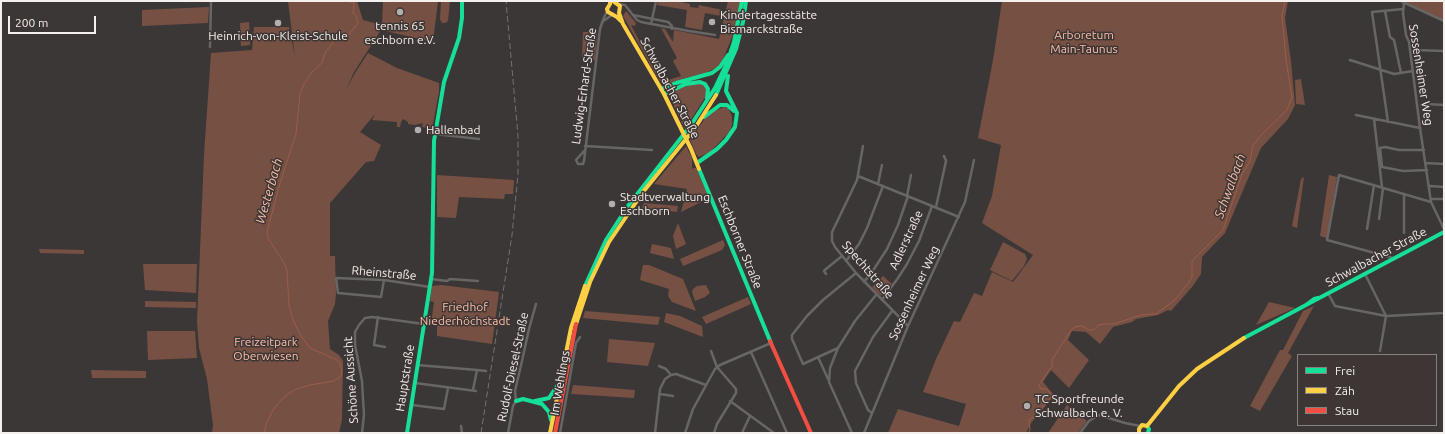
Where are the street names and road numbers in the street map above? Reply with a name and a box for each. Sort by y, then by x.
street label: Sossenheimer Weg [1406,23,1436,127]
street label: Ludwig-Erhard-Straße [569,27,599,145]
street label: Schwalbacher Straße [637,35,703,141]
street label: Eschborner Straße [715,193,765,291]
street label: Adlerstraße [886,208,926,272]
street label: Schwalbacher Straße [1323,224,1429,290]
street label: Spechtstraße [839,238,897,302]
street label: Sossenheimer Weg [886,244,942,342]
street label: Rheinstraße [351,263,417,283]
street label: Rudolf-Diesel-Straße [494,311,532,423]
street label: Schöne Aussicht [341,336,361,424]
street label: Hauptstraße [393,343,417,413]
street label: Im Wehlings [547,349,573,417]

